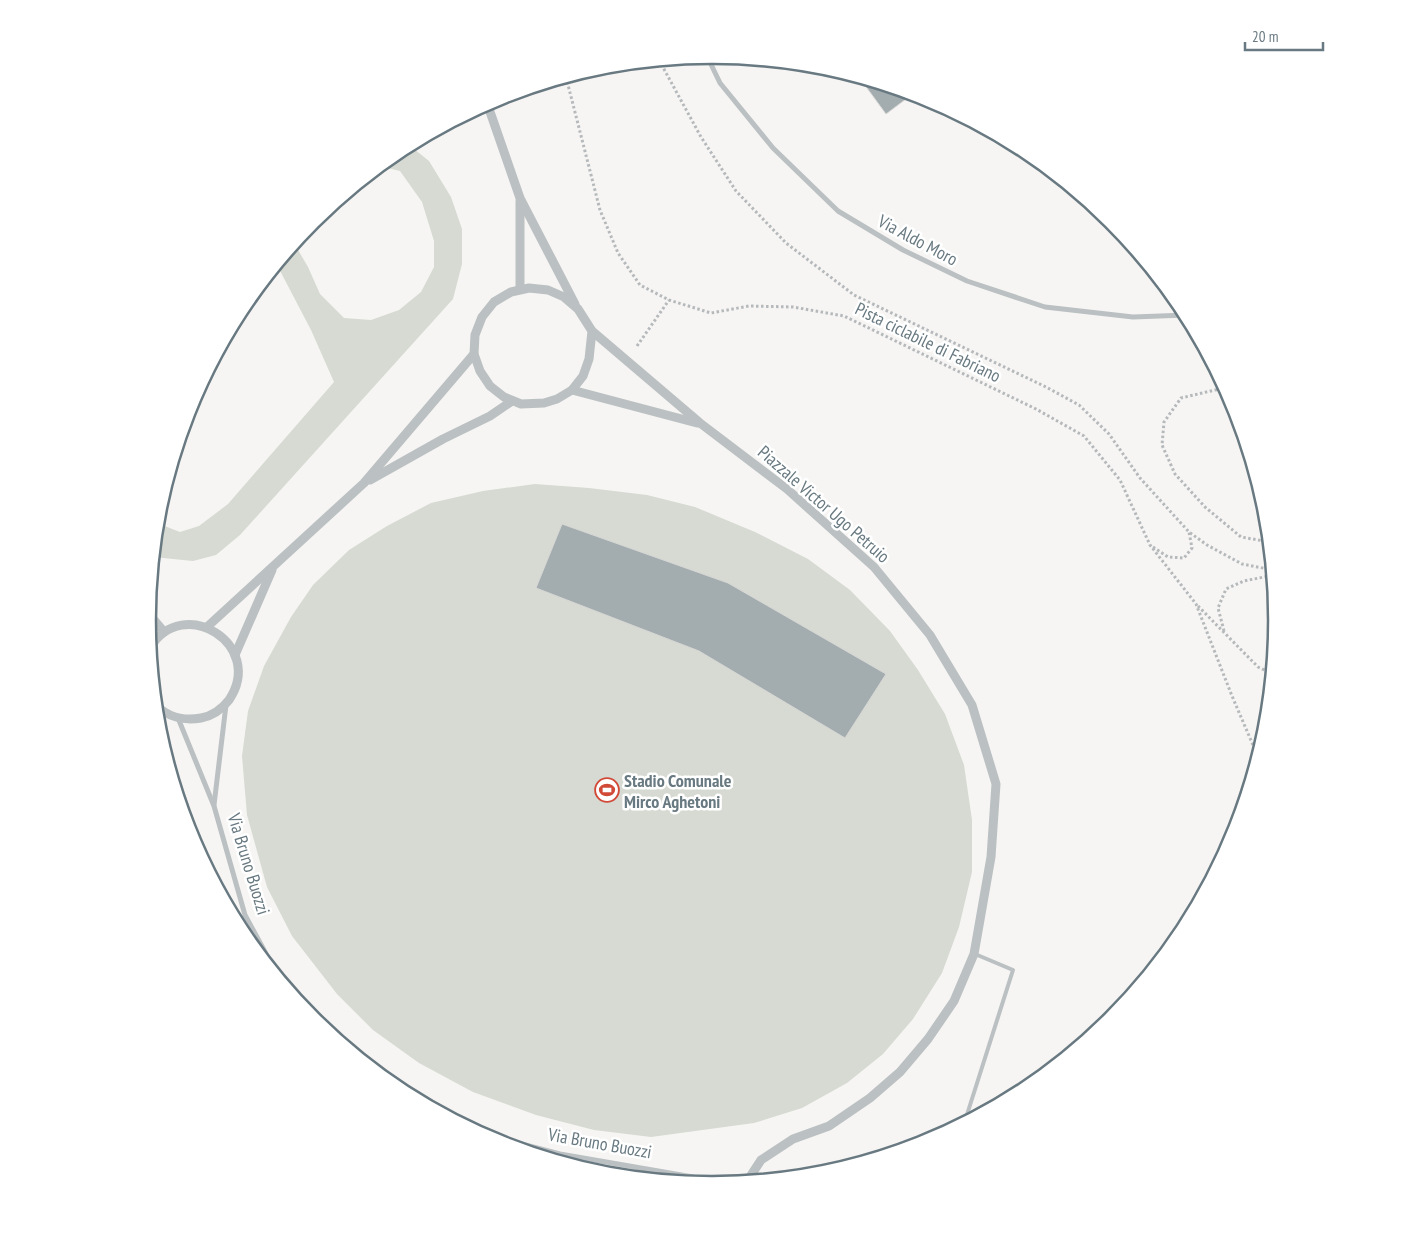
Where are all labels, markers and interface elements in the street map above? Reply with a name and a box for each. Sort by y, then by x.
scale bar [1245,20,1322,52]
text: 20 m [1252,27,1278,46]
street label: Via Aldo Moro [873,209,962,271]
street label: Pista ciclabile di Fabriano [851,297,1005,387]
street label: Piazzale Victor Ugo Petruio [753,440,895,568]
place label: Stadio Comunale Mirco Aghetoni [624,769,732,813]
sports icon: Stadio Comunale Mirco Aghetoni [594,777,620,803]
street label: Via Bruno Buozzi [222,810,275,917]
street label: Via Bruno Buozzi [545,1122,654,1163]

